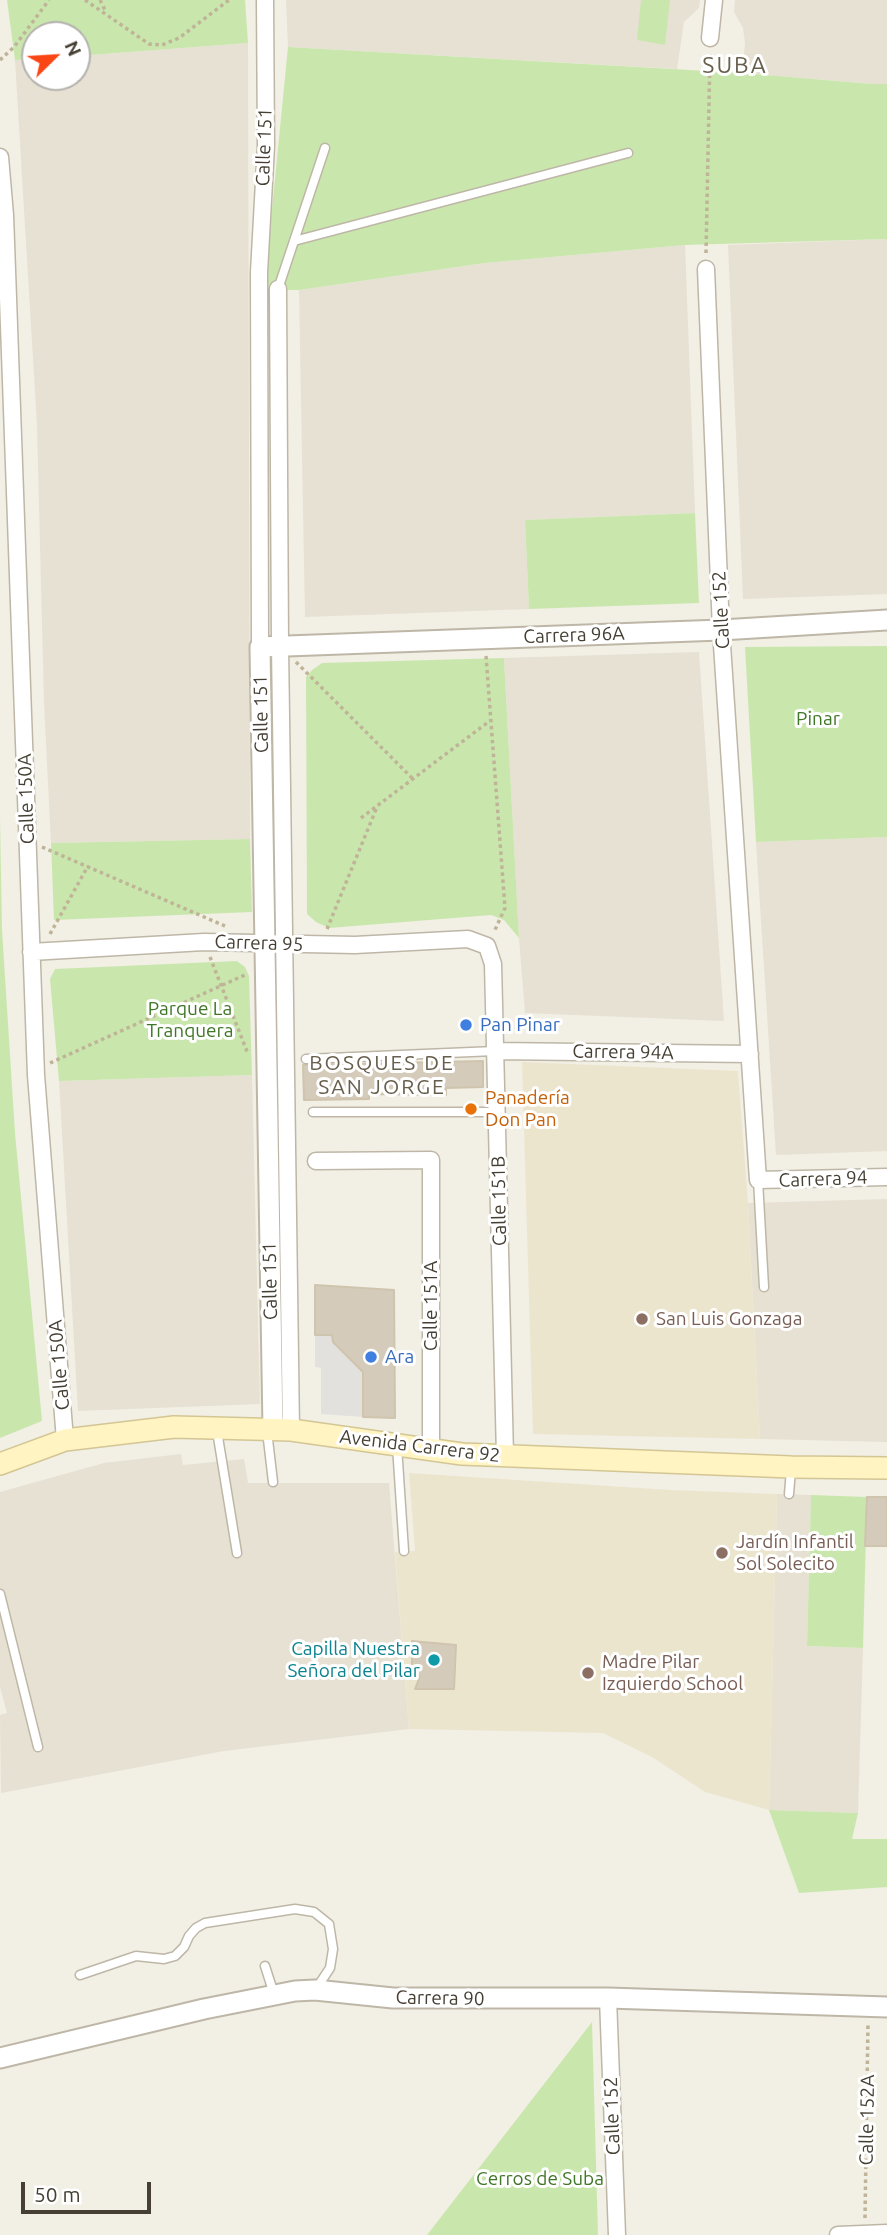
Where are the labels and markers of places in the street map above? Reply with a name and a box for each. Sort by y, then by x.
place label: Pan Pinar [480,1014,560,1036]
marker: Pan Pinar [458,1017,474,1033]
place label: Panadería Don Pan [485,1087,570,1131]
marker: Panadería Don Pan [463,1101,479,1117]
place label: San Luis Gonzaga [656,1308,802,1330]
marker: San Luis Gonzaga [634,1311,650,1327]
place label: Ara [385,1346,414,1368]
marker: Ara [363,1349,379,1365]
place label: Jardín Infantil Sol Solecito [736,1531,854,1575]
marker: Jardín Infantil Sol Solecito [714,1545,730,1561]
place label: Capilla Nuestra Señora del Pilar [287,1638,420,1682]
place label: Madre Pilar Izquierdo School [602,1651,743,1695]
marker: Capilla Nuestra Señora del Pilar [426,1652,442,1668]
marker: Madre Pilar Izquierdo School [580,1665,596,1681]

